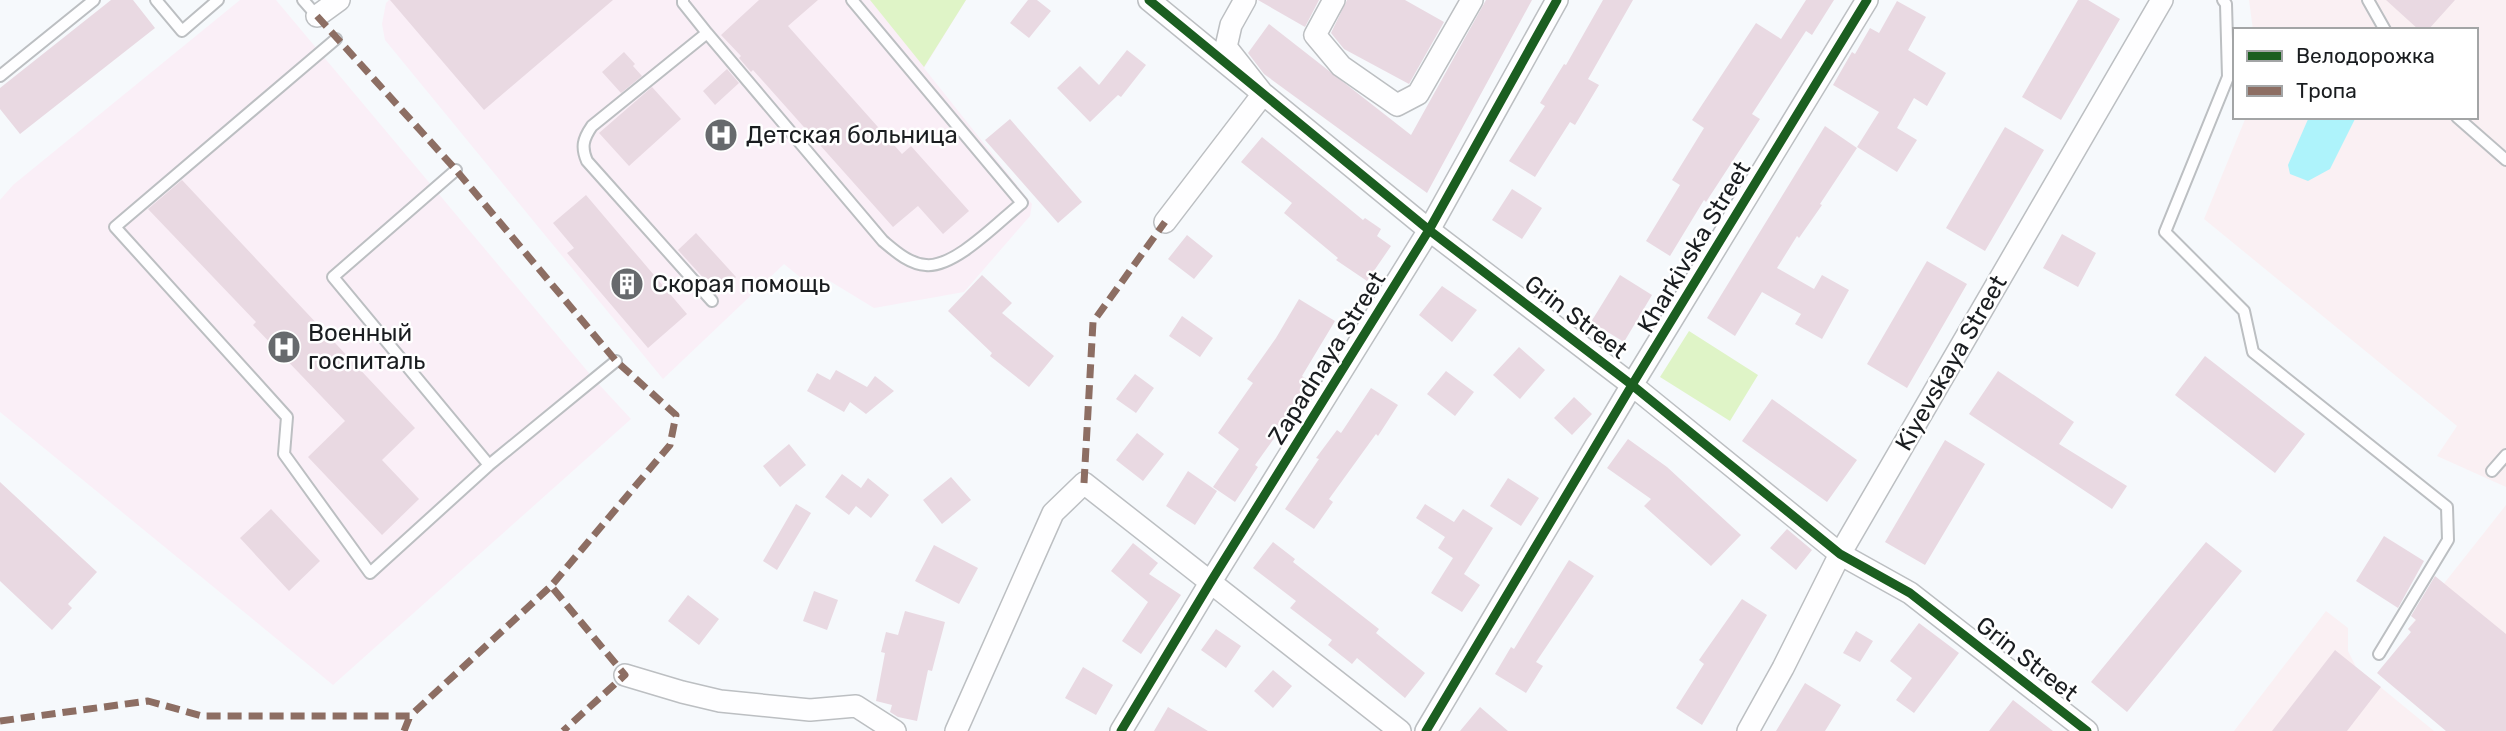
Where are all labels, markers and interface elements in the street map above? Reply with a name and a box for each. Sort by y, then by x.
legend [2233,28,2478,119]
text: Велодорожка [2296,43,2435,68]
text: Тропа [2296,78,2357,103]
hospital icon: Детская больница [702,116,740,154]
place label: Детская больница [746,121,958,149]
street label: Kharkivska Street [1632,156,1756,338]
building icon: Скорая помощь [608,265,646,303]
street label: Zapadnaya Street [1263,266,1391,450]
street label: Grin Street [1519,269,1633,365]
place label: Скорая помощь [652,270,830,298]
street label: Kiyevskaya Street [1889,270,2013,456]
place label: Военный госпиталь [308,319,425,375]
hospital icon: Военный госпиталь [265,328,303,366]
street label: Grin Street [1971,611,2083,707]

